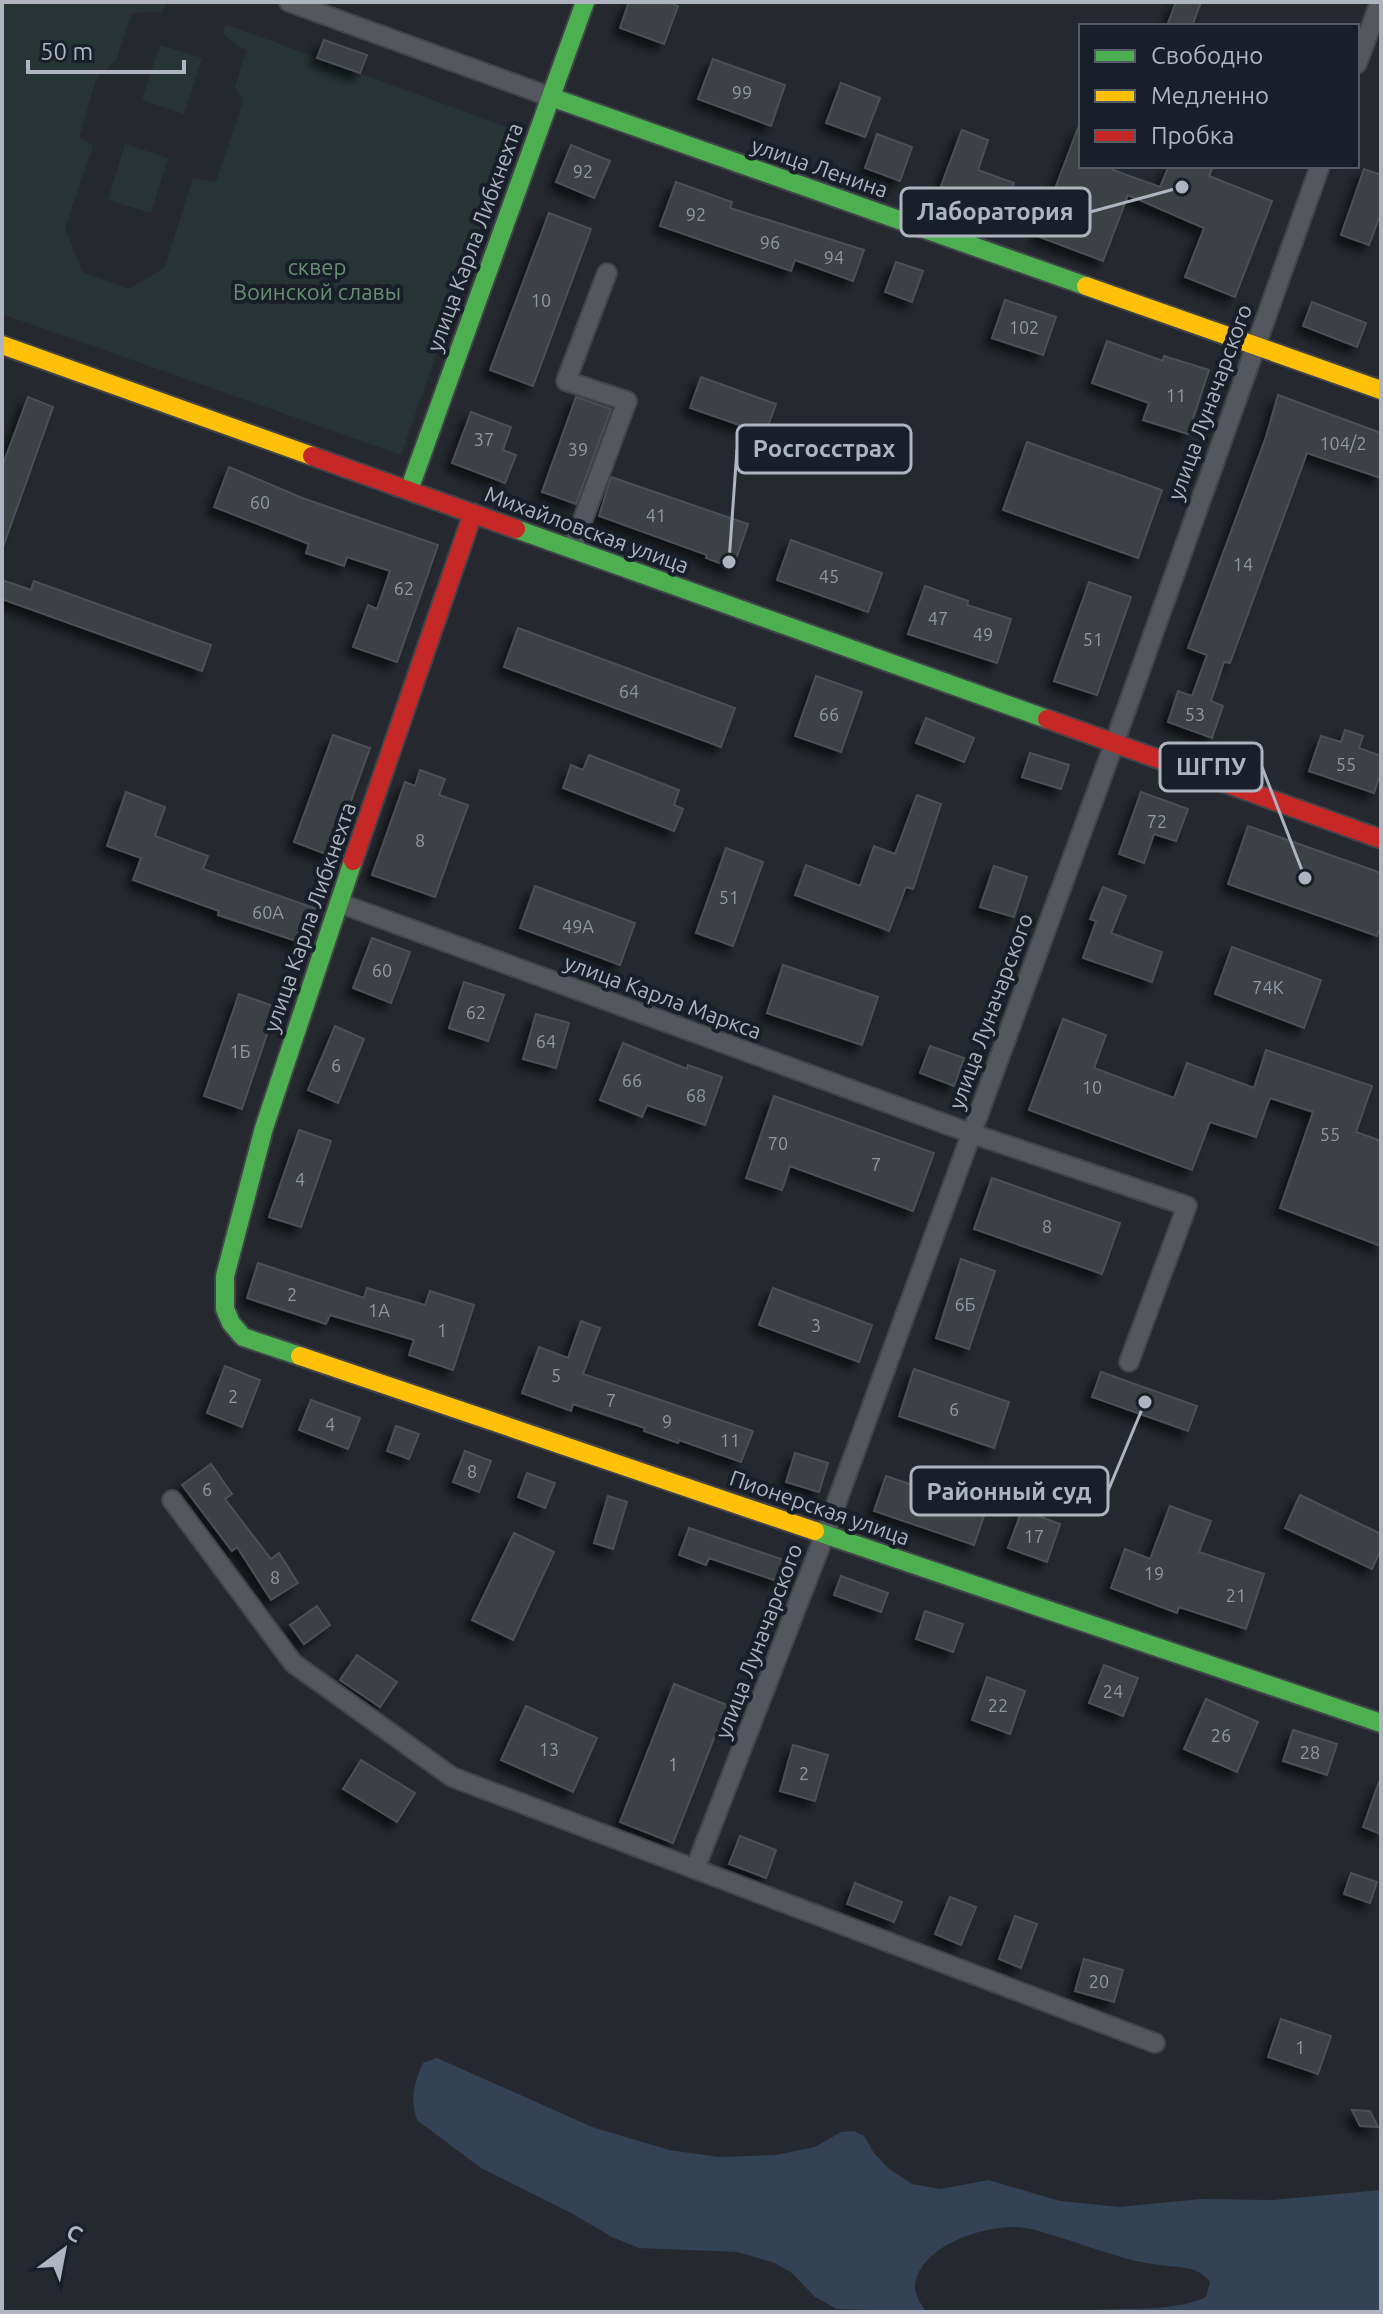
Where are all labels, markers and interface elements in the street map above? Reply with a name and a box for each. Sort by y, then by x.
scale bar [28,24,184,74]
legend [1079,24,1359,168]
text: 50 m [40,38,93,65]
text: Свободно [1151,42,1263,69]
house number: 99 [732,82,752,102]
text: Медленно [1151,82,1269,109]
street label: улица Карла Либкнехта [421,119,527,355]
text: Пробка [1151,122,1234,149]
street label: улица Ленина [748,132,892,202]
house number: 92 [573,161,593,181]
callout: Лаборатория [901,188,1090,236]
text: Лаборатория [917,198,1073,225]
house number: 92 [686,204,706,224]
house number: 96 [760,232,780,252]
house number: 94 [824,247,844,267]
park label: сквер Воинской славы [233,254,401,304]
house number: 10 [531,290,551,310]
street label: улица Луначарского [1162,301,1256,503]
house number: 102 [1009,317,1039,337]
house number: 11 [1166,385,1186,405]
callout: Росгосстрах [737,425,911,473]
house number: 37 [474,429,494,449]
house number: 104/2 [1319,433,1367,453]
text: Росгосстрах [753,435,895,462]
house number: 39 [568,439,588,459]
street label: Михайловская улица [482,480,692,578]
house number: 60 [250,492,270,512]
house number: 41 [646,505,666,525]
house number: 14 [1233,554,1253,574]
house number: 45 [819,566,839,586]
house number: 62 [394,578,414,598]
house number: 47 [928,608,948,628]
house number: 49 [973,624,993,644]
house number: 51 [1083,629,1103,649]
house number: 64 [619,681,639,701]
house number: 66 [819,704,839,724]
house number: 53 [1185,704,1205,724]
callout: ШГПУ [1160,743,1262,791]
text: ШГПУ [1176,753,1246,780]
house number: 55 [1336,754,1356,774]
street label: улица Карла Либкнехта [258,799,360,1035]
house number: 72 [1147,811,1167,831]
house number: 8 [415,830,425,850]
house number: 51 [719,887,739,907]
house number: 60А [252,902,284,922]
street label: улица Луначарского [943,910,1037,1112]
house number: 49А [562,916,594,936]
street label: улица Карла Маркса [561,949,765,1043]
house number: 60 [372,960,392,980]
house number: 74К [1252,977,1284,997]
house number: 62 [466,1002,486,1022]
house number: 64 [536,1031,556,1051]
house number: 1Б [229,1041,251,1061]
house number: 6 [331,1055,341,1075]
house number: 66 [622,1070,642,1090]
house number: 10 [1082,1077,1102,1097]
house number: 68 [686,1085,706,1105]
house number: 55 [1320,1124,1340,1144]
house number: 70 [768,1133,788,1153]
house number: 7 [871,1154,881,1174]
house number: 4 [295,1169,305,1189]
house number: 8 [1042,1216,1052,1236]
house number: 2 [287,1284,297,1304]
house number: 6Б [954,1294,976,1314]
house number: 1А [368,1300,390,1320]
house number: 3 [811,1315,821,1335]
house number: 1 [437,1320,447,1340]
house number: 5 [551,1365,561,1385]
house number: 2 [228,1386,238,1406]
house number: 7 [606,1390,616,1410]
house number: 6 [949,1399,959,1419]
house number: 9 [662,1411,672,1431]
house number: 4 [325,1414,335,1434]
house number: 11 [720,1430,740,1450]
house number: 8 [467,1461,477,1481]
street label: Пионерская улица [727,1464,913,1550]
callout: Районный суд [911,1467,1108,1515]
text: Районный суд [927,1478,1092,1505]
house number: 6 [202,1479,212,1499]
house number: 17 [1024,1526,1044,1546]
street label: улица Луначарского [709,1540,807,1742]
house number: 19 [1144,1563,1164,1583]
house number: 8 [270,1567,280,1587]
house number: 21 [1226,1585,1246,1605]
house number: 24 [1103,1681,1123,1701]
house number: 22 [988,1695,1008,1715]
house number: 26 [1211,1725,1231,1745]
house number: 13 [539,1739,559,1759]
house number: 28 [1300,1742,1320,1762]
house number: 1 [668,1754,678,1774]
house number: 2 [799,1763,809,1783]
house number: 20 [1089,1971,1109,1991]
house number: 1 [1295,2037,1305,2057]
north arrow [24,2210,104,2290]
text: С [62,2218,87,2247]

